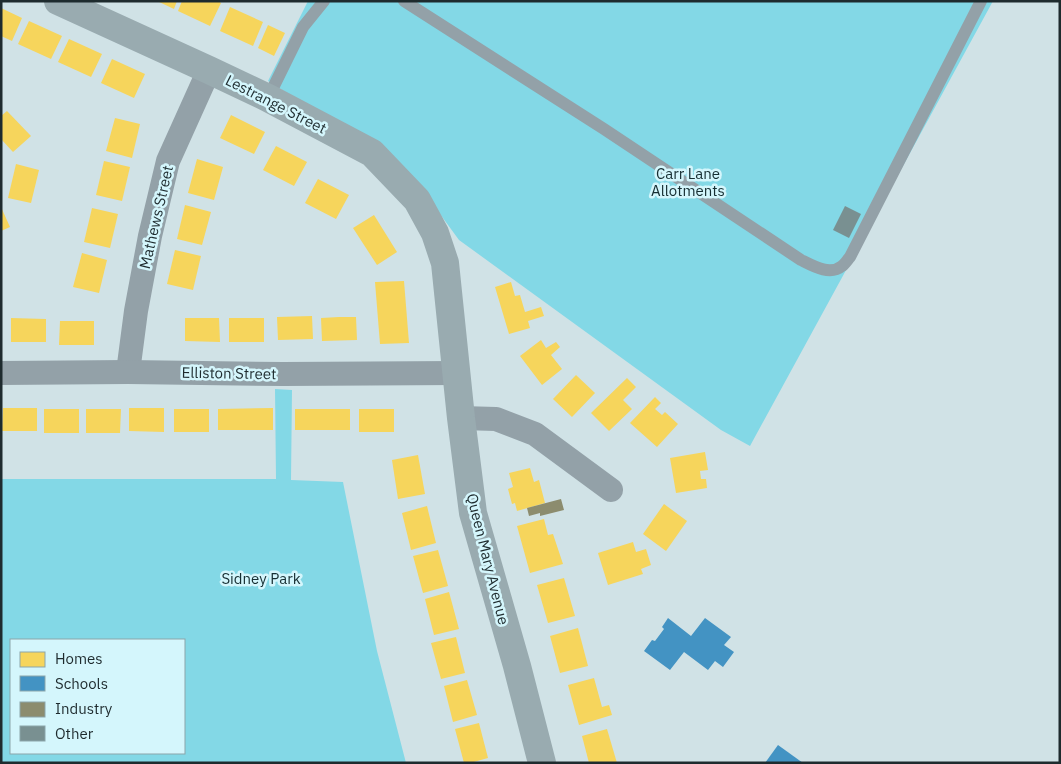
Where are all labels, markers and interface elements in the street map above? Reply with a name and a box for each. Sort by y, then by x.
street label: Lestrange Street [222,70,330,138]
street label: Mathews Street [135,163,177,271]
park label: Carr Lane Allotments [651,164,725,200]
street label: Elliston Street [182,363,276,383]
street label: Queen Mary Avenue [462,491,514,627]
park label: Sidney Park [221,569,301,588]
legend [10,639,185,754]
text: Homes [55,649,103,668]
text: Schools [55,674,108,693]
text: Industry [55,699,113,718]
text: Other [55,724,94,743]

